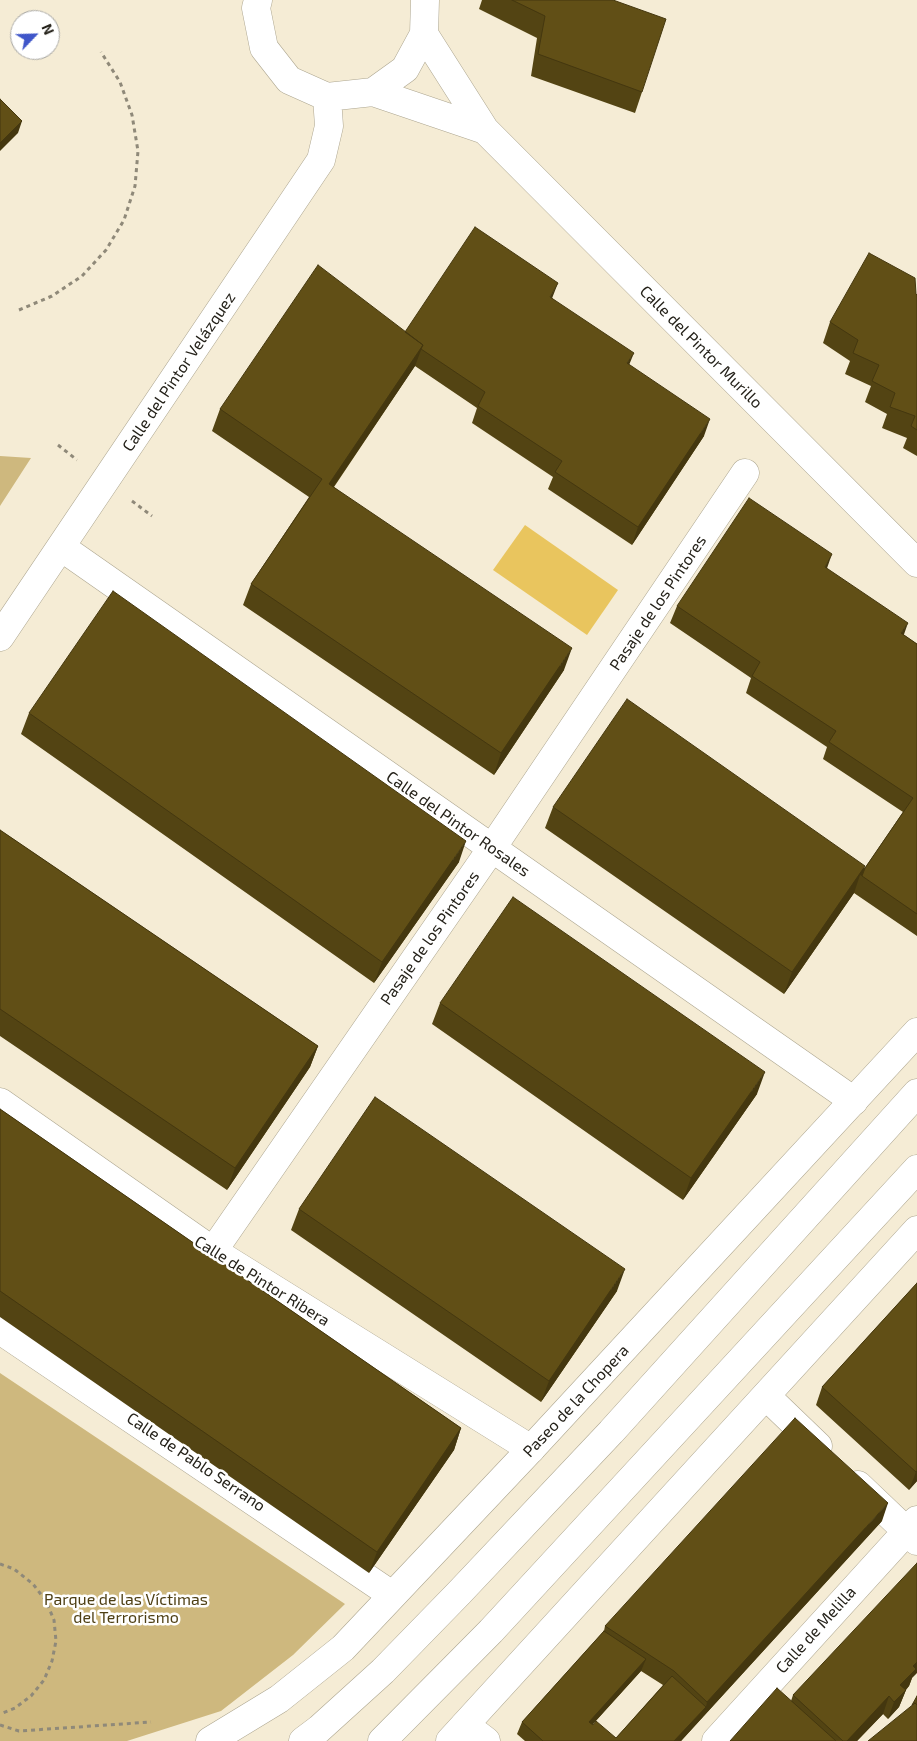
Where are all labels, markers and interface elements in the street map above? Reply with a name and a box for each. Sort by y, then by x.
north arrow [10,10,60,60]
text: N [38,21,58,37]
street label: Calle del Pintor Murillo [636,282,766,412]
street label: Calle del Pintor Velázquez [118,289,240,455]
street label: Pasaje de los Pintores [606,532,710,674]
street label: Calle del Pintor Rosales [383,767,533,881]
street label: Pasaje de los Pintores [377,867,483,1009]
street label: Calle de Pintor Ribera [191,1232,333,1330]
street label: Paseo de la Chopera [519,1341,633,1461]
street label: Calle de Pablo Serrano [123,1408,269,1516]
street label: Calle de Melilla [772,1583,860,1677]
park label: Parque de las Víctimas del Terrorismo [44,1590,208,1628]

